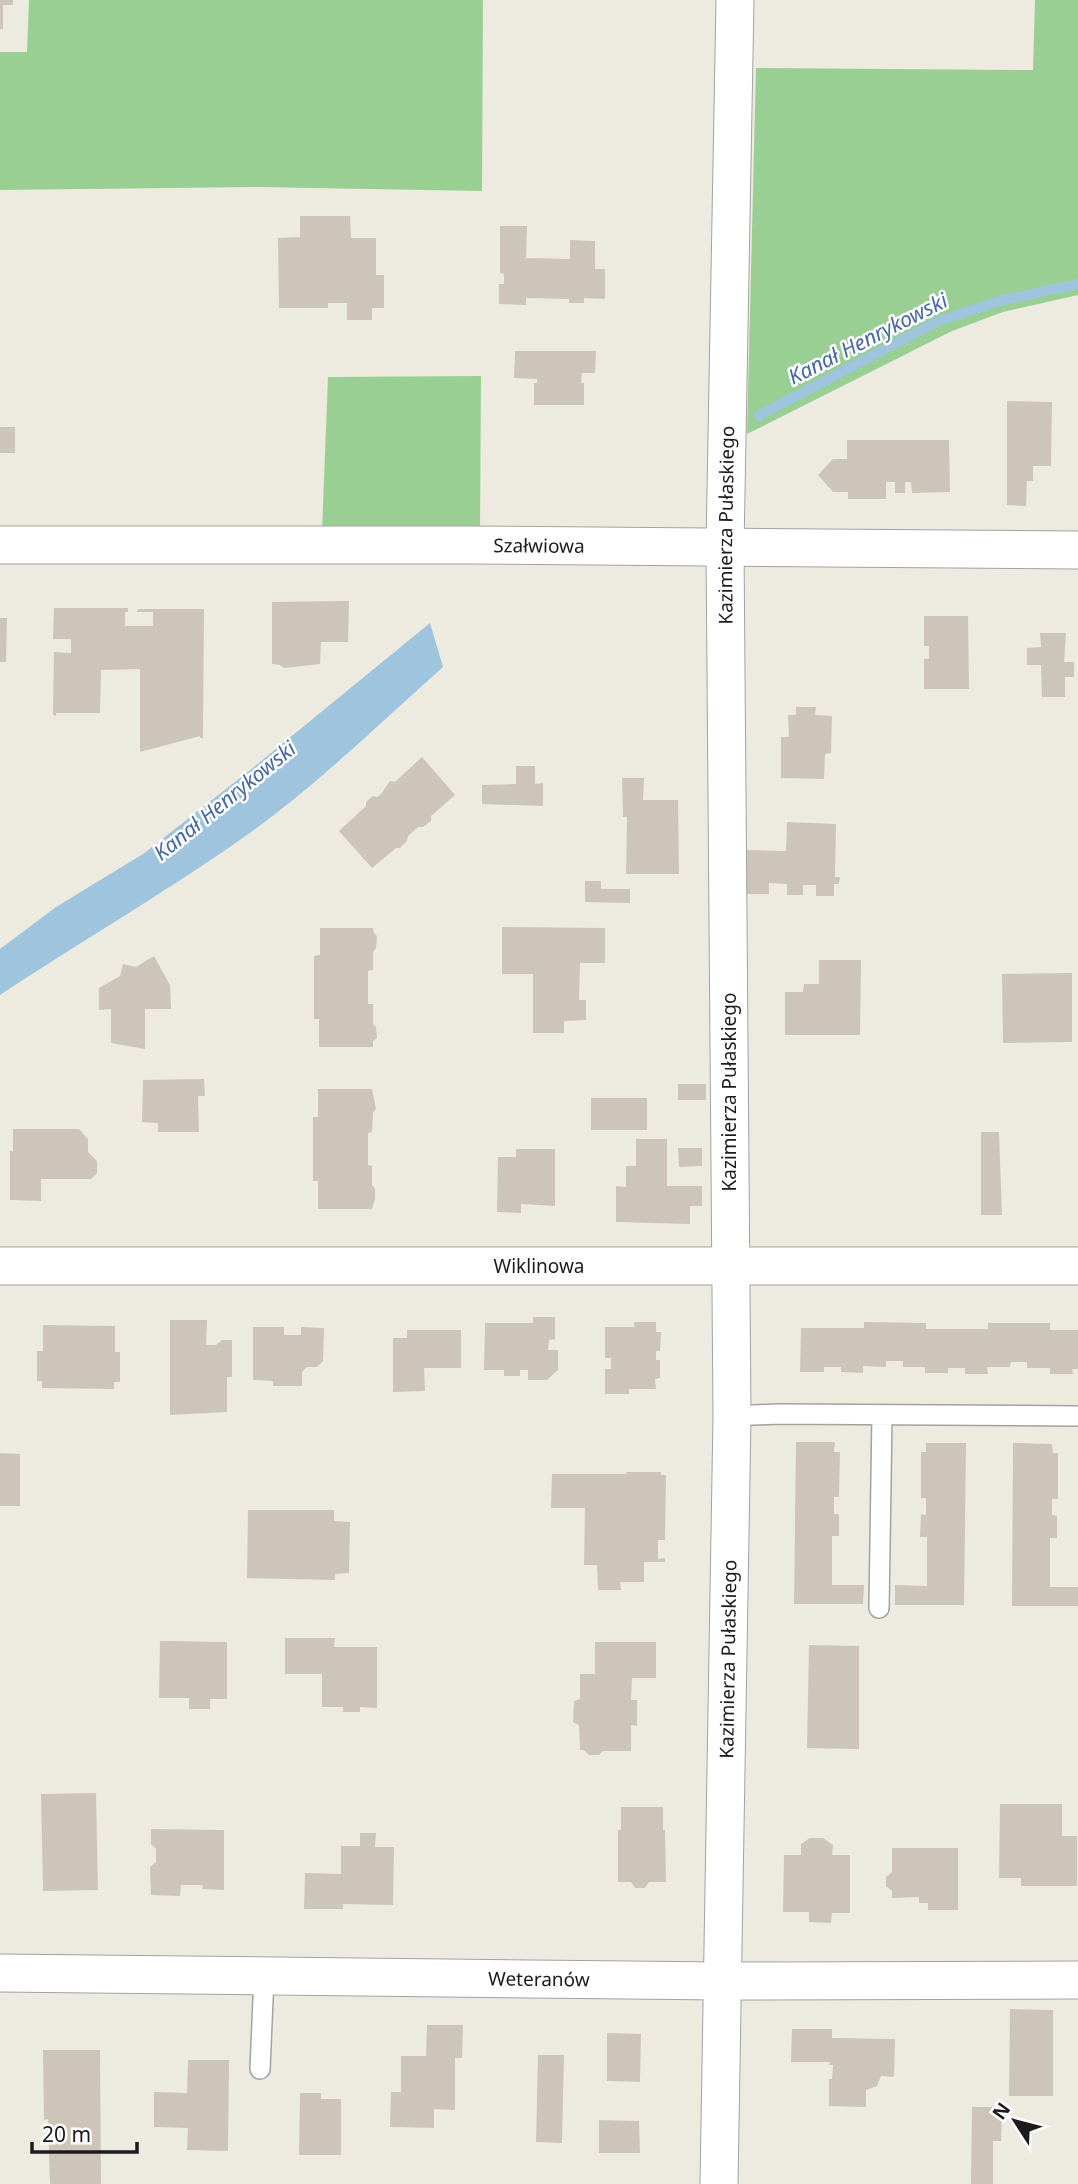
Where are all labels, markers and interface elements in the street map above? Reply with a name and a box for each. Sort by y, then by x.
water label: Kanał Henrykowski [783,286,952,390]
street label: Kazimierza Pułaskiego [712,425,740,625]
street label: Szałwiowa [493,532,585,559]
water label: Kanał Henrykowski [147,734,302,866]
street label: Kazimierza Pułaskiego [716,993,742,1191]
street label: Wiklinowa [493,1253,585,1279]
street label: Kazimierza Pułaskiego [713,1559,743,1759]
street label: Weteranów [488,1965,590,1993]
north arrow [980,2086,1050,2156]
text: N [986,2097,1016,2125]
scale bar [32,2110,136,2154]
text: 20 m [42,2120,91,2148]

